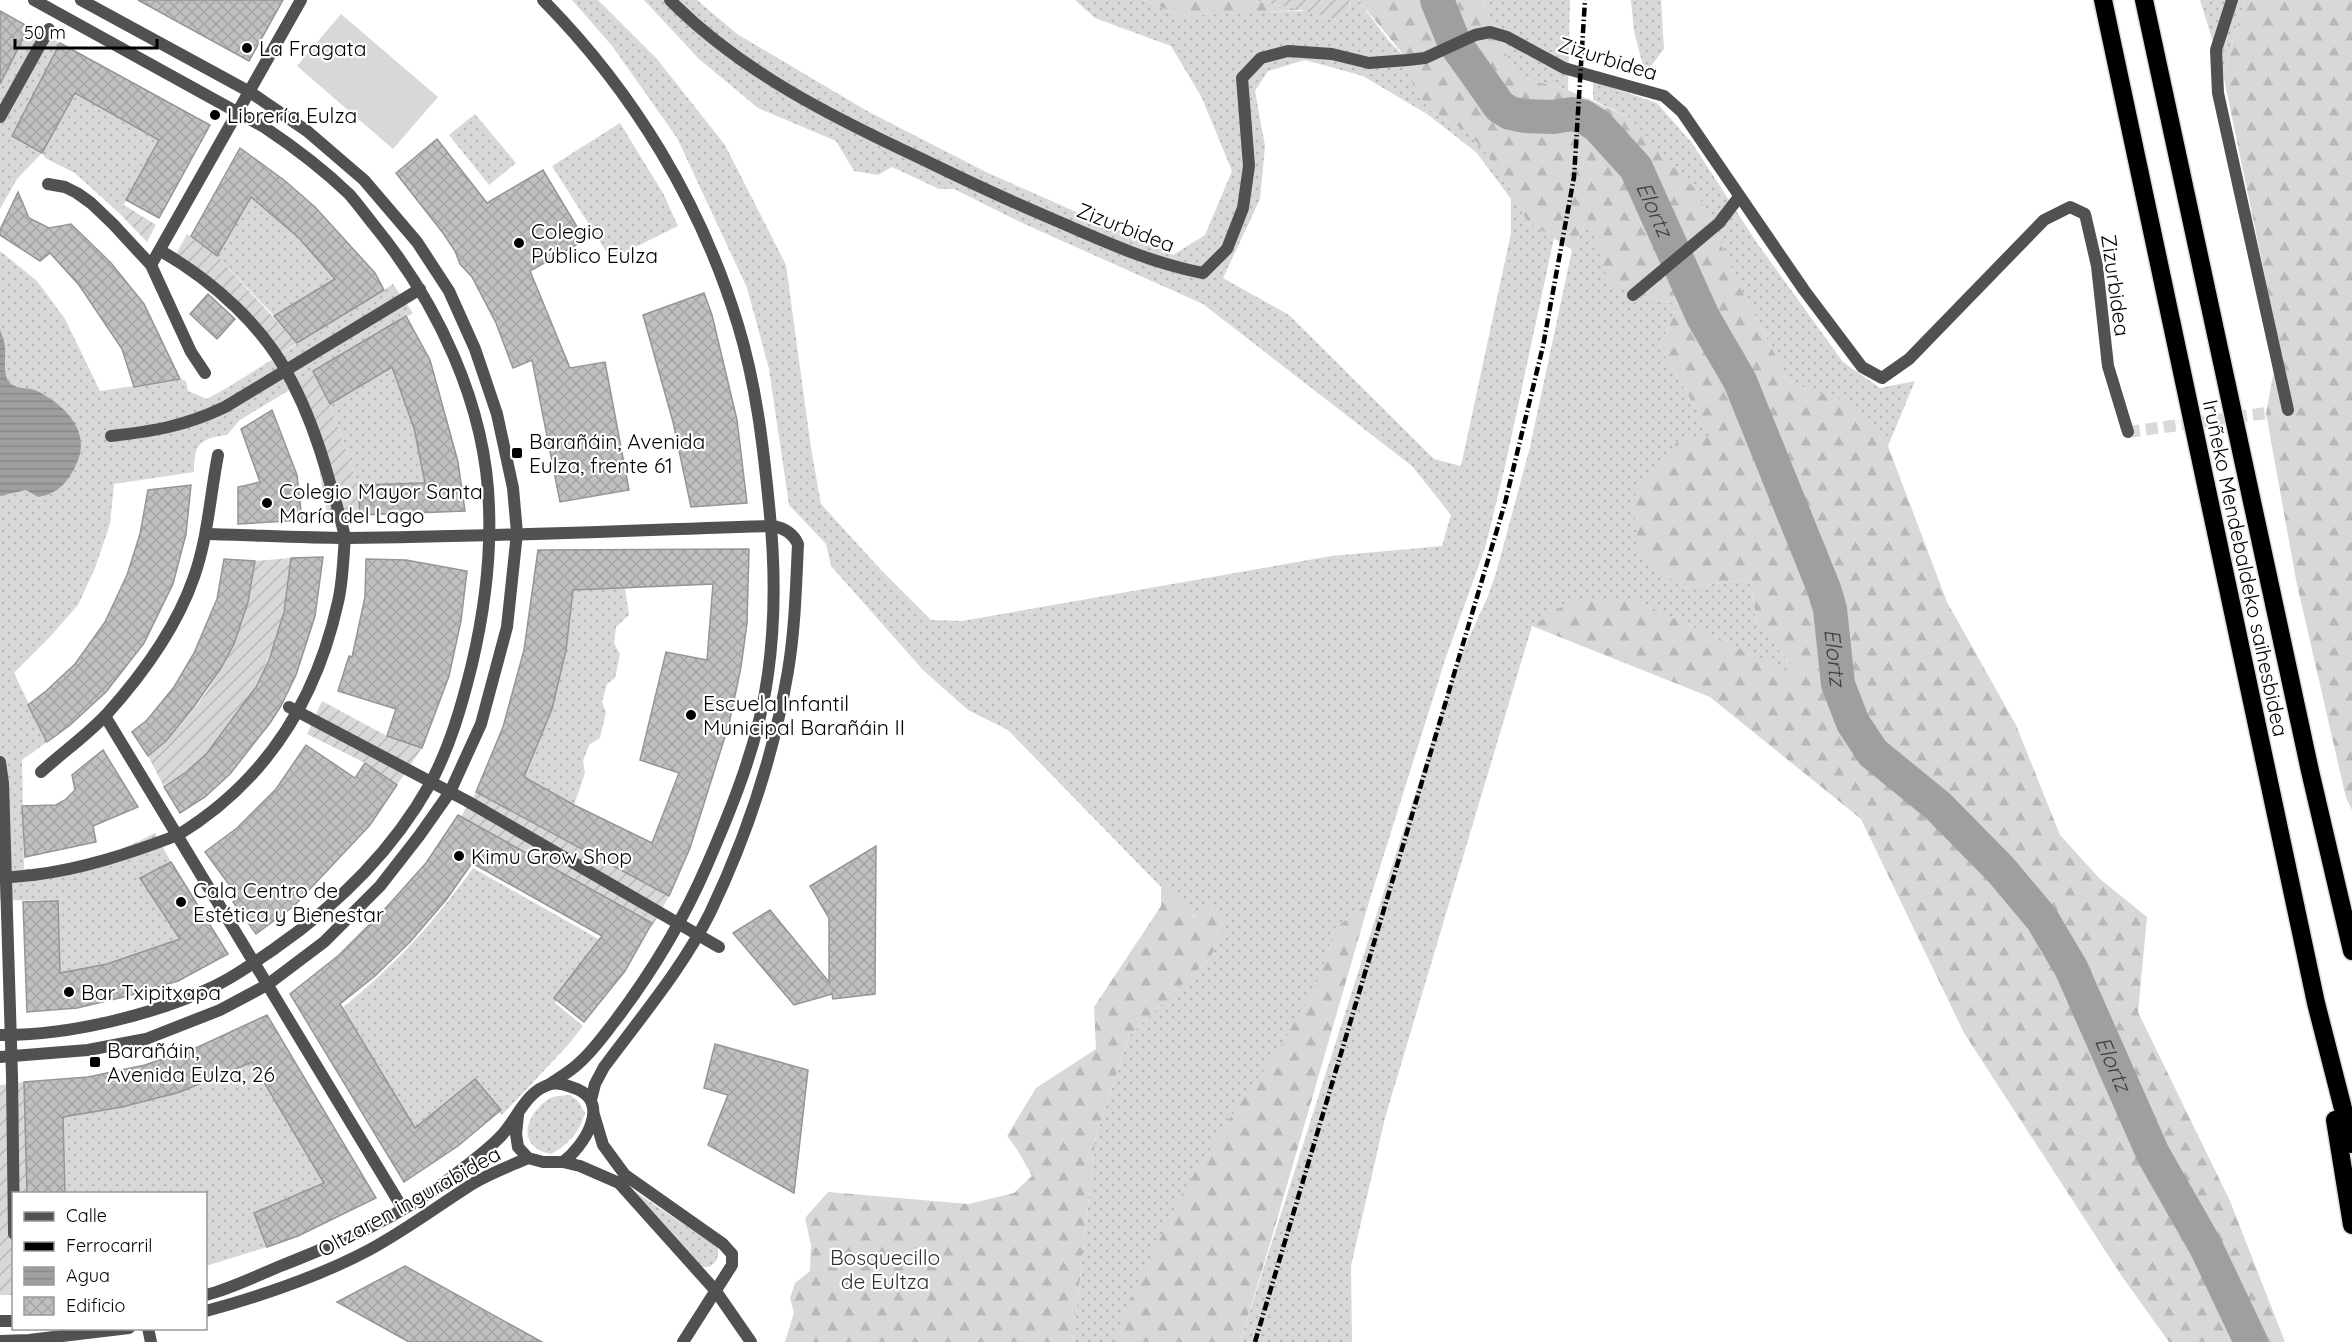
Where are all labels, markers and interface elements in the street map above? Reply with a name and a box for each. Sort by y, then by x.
scale bar [15,12,158,50]
text: 50 m [24,21,66,44]
street label: Zizurbidea [1555,31,1661,85]
place label: La Fragata [259,35,366,61]
marker: La Fragata [240,41,254,55]
place label: Librería Eulza [227,102,357,128]
marker: Librería Eulza [208,108,222,122]
water label: Elortz [1630,177,1680,243]
street label: Zizurbidea [1073,196,1179,258]
place label: Colegio Público Eulza [531,218,658,268]
street label: Zizurbidea [2096,232,2136,338]
marker: Colegio Público Eulza [512,236,526,250]
street label: Iruñeko Mendebaldeko saihesbidea [2198,397,2294,739]
place label: Barañáin, Avenida Eulza, frente 61 [529,428,705,478]
marker: Barañáin, Avenida Eulza, frente 61 [510,446,524,460]
place label: Colegio Mayor Santa María del Lago [279,478,483,528]
marker: Colegio Mayor Santa María del Lago [260,496,274,510]
water label: Elortz [1818,628,1852,690]
place label: Escuela Infantil Municipal Barañáin II [703,690,905,740]
marker: Escuela Infantil Municipal Barañáin II [684,708,698,722]
place label: Kimu Grow Shop [471,843,632,869]
marker: Kimu Grow Shop [452,849,466,863]
place label: Cala Centro de Estética y Bienestar [193,877,384,927]
marker: Cala Centro de Estética y Bienestar [174,895,188,909]
place label: Bar Txipitxapa [81,979,221,1005]
marker: Bar Txipitxapa [62,985,76,999]
water label: Elortz [2089,1032,2139,1098]
place label: Barañáin, Avenida Eulza, 26 [107,1037,275,1087]
marker: Barañáin, Avenida Eulza, 26 [88,1055,102,1069]
street label: Oltzaren ingurabidea [313,1140,505,1262]
legend [12,1192,207,1330]
text: Calle [66,1204,107,1227]
text: Ferrocarril [66,1234,153,1257]
park label: Bosquecillo de Eultza [830,1244,940,1294]
text: Agua [66,1264,110,1287]
text: Edificio [66,1294,125,1317]

